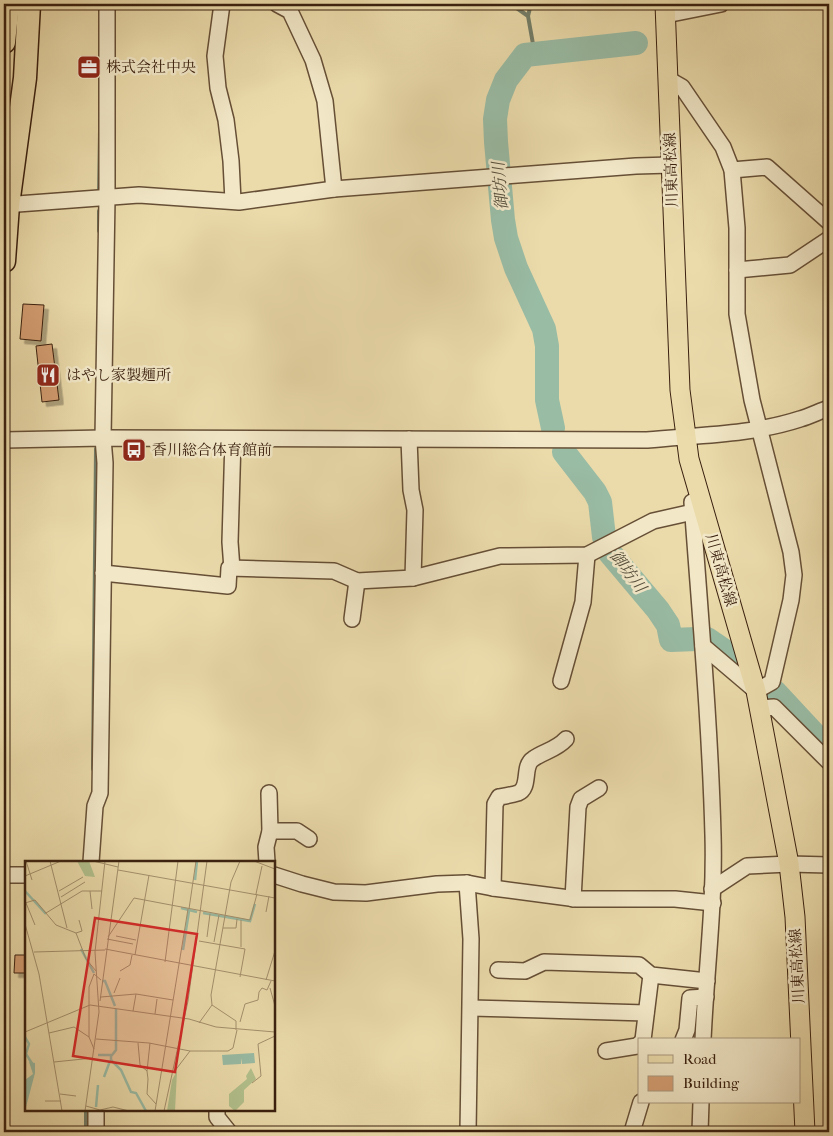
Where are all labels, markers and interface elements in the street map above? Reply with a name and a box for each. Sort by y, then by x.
office icon: 株式会社中央 [76,54,102,80]
place label: 株式会社中央 [106,58,196,76]
street label: 川東高松線 [661,132,681,208]
water label: 御坊川 [488,159,512,211]
restaurant icon: はやし家製麺所 [35,362,61,388]
place label: はやし家製麺所 [66,366,171,384]
bus stop icon: 香川総合体育館前 [121,437,147,463]
place label: 香川総合体育館前 [152,441,272,459]
street label: 川東高松線 [702,531,740,609]
water label: 御坊川 [606,546,651,597]
inset map [25,861,275,1111]
street label: 川東高松線 [786,928,808,1004]
legend [638,1038,800,1104]
text: Road [683,1050,717,1068]
text: Building [683,1074,740,1092]

